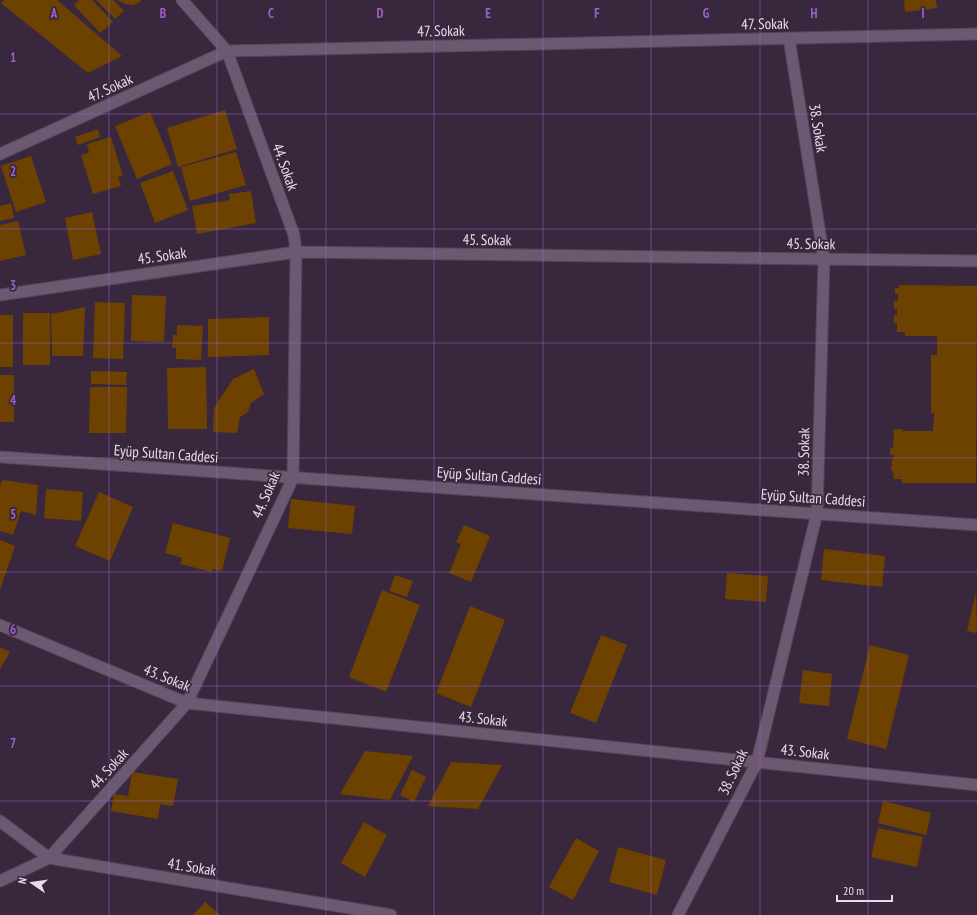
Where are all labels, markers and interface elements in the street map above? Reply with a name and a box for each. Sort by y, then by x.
text: A [50,5,58,22]
text: B [160,5,166,22]
text: C [268,5,274,22]
text: D [377,5,384,22]
text: E [485,5,491,22]
text: F [594,5,600,22]
text: G [703,5,710,22]
text: H [811,5,818,22]
text: I [921,5,925,22]
street label: 47. Sokak [741,14,789,33]
street label: 47. Sokak [417,21,465,40]
text: 1 [10,49,16,66]
street label: 47. Sokak [84,69,136,106]
street label: 38. Sokak [805,102,832,154]
street label: 44. Sokak [268,141,303,193]
text: 2 [10,163,16,180]
street label: 45. Sokak [462,230,512,249]
street label: 45. Sokak [786,234,836,253]
street label: 45. Sokak [136,243,188,268]
text: 3 [10,277,16,294]
text: 4 [10,392,17,409]
street label: 38. Sokak [794,427,813,477]
street label: Eyüp Sultan Caddesi [113,440,219,467]
street label: Eyüp Sultan Caddesi [436,462,542,489]
street label: 44. Sokak [247,468,284,521]
street label: Eyüp Sultan Caddesi [760,484,866,511]
text: 5 [10,506,16,523]
text: 6 [10,621,16,638]
street label: 43. Sokak [141,660,194,696]
street label: 43. Sokak [458,706,509,731]
text: 7 [10,735,16,752]
street label: 43. Sokak [780,739,831,764]
street label: 44. Sokak [85,744,132,793]
street label: 38. Sokak [714,745,752,798]
street label: 41. Sokak [166,853,218,880]
north arrow [12,863,52,903]
text: N [15,876,30,885]
scale bar [837,877,892,903]
text: 20 m [843,883,864,898]

